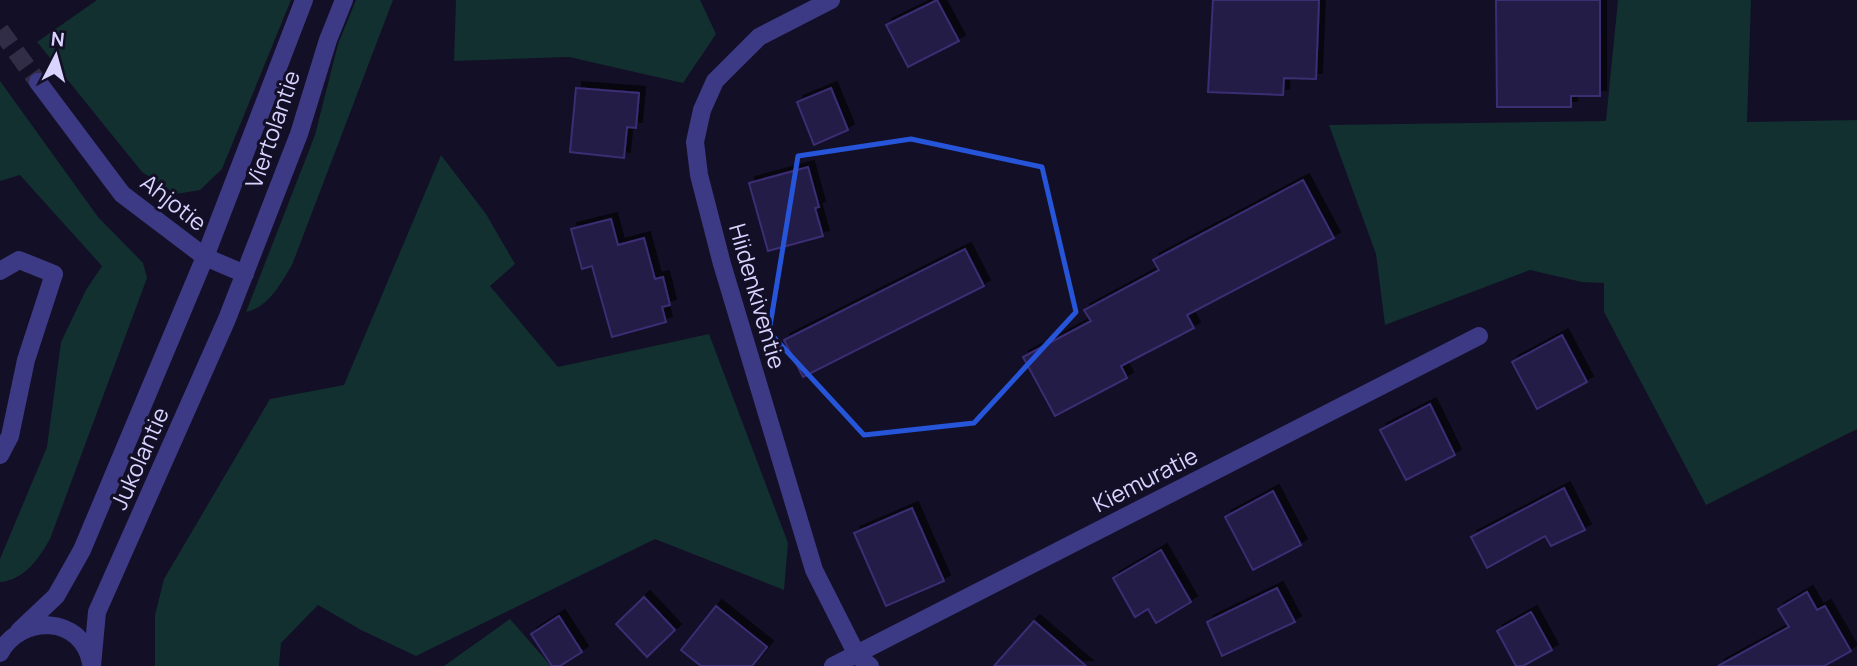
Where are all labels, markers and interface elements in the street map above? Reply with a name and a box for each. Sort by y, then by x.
north arrow [21,21,91,91]
text: N [50,25,66,53]
street label: Viertolantie [237,66,307,192]
street label: Ahjotie [134,166,214,238]
street label: Hiidenkiventie [722,220,794,372]
street label: Jukolantie [102,402,176,514]
street label: Kiemuratie [1087,439,1203,519]

